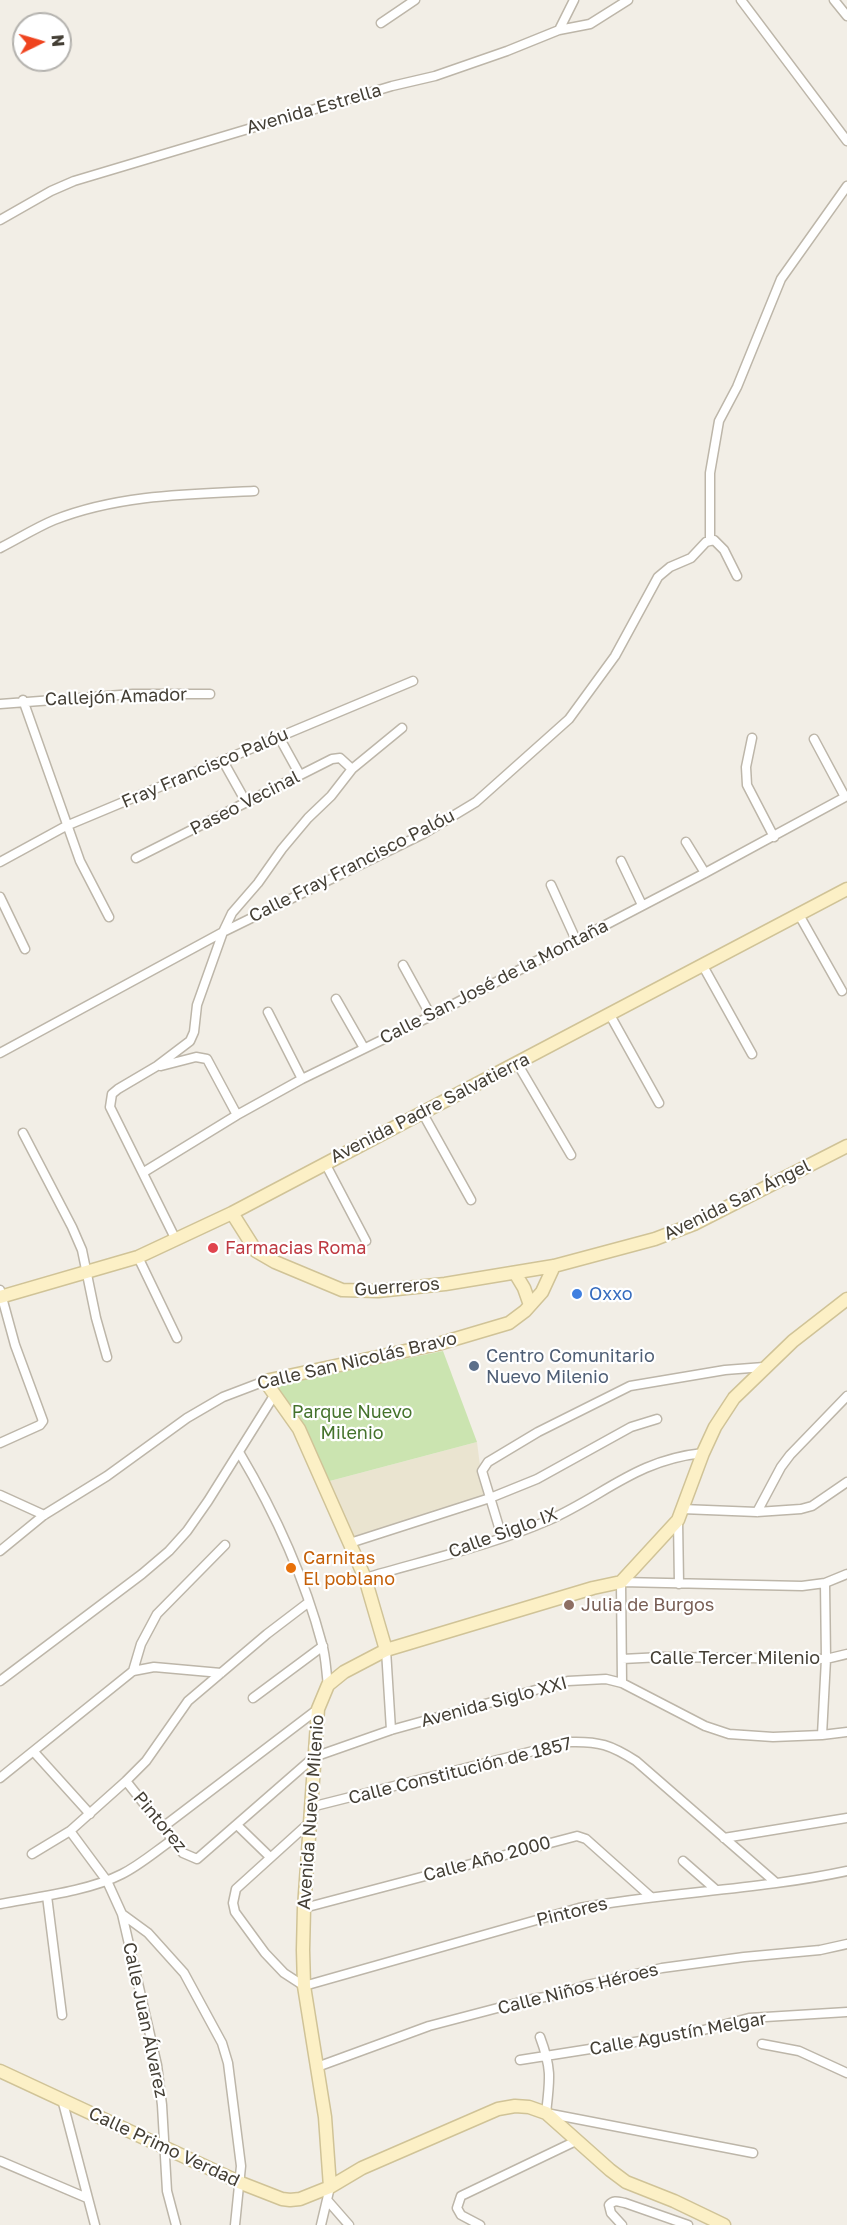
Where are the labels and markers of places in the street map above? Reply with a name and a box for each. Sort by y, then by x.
place label: Farmacias Roma [225,1237,366,1259]
marker: Farmacias Roma [206,1241,220,1255]
place label: Oxxo [589,1283,633,1305]
marker: Oxxo [570,1287,584,1301]
place label: Centro Comunitario Nuevo Milenio [486,1345,655,1388]
marker: Centro Comunitario Nuevo Milenio [467,1359,481,1373]
place label: Carnitas El poblano [303,1547,395,1590]
marker: Carnitas El poblano [284,1561,298,1575]
place label: Julia de Burgos [581,1594,714,1616]
marker: Julia de Burgos [562,1598,576,1612]

